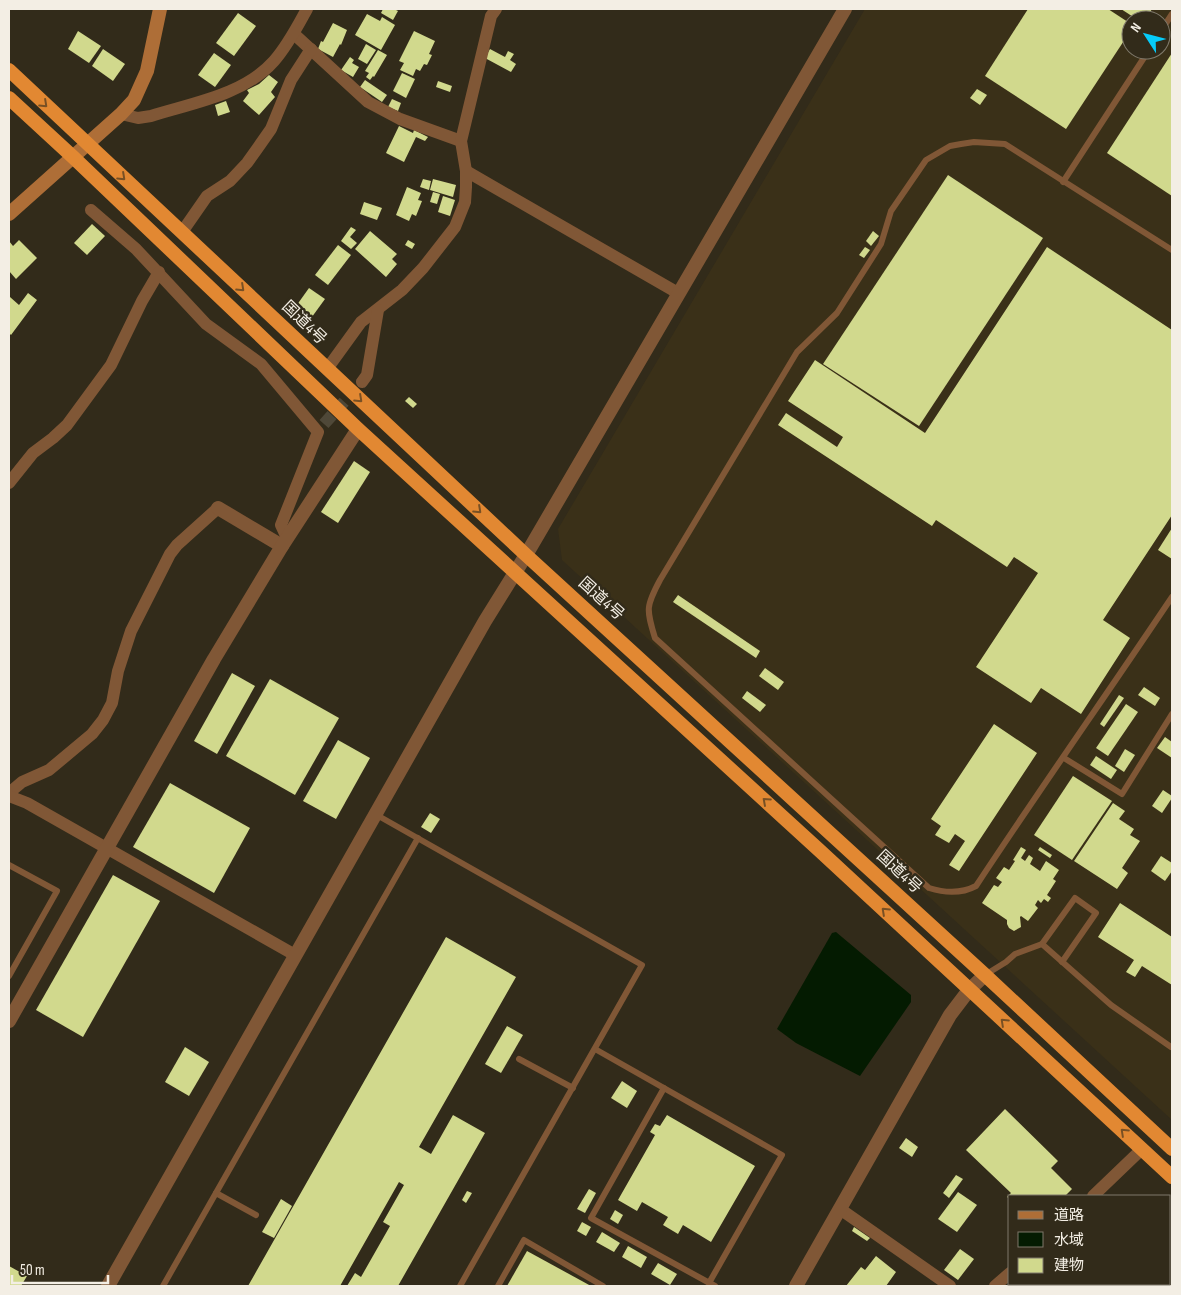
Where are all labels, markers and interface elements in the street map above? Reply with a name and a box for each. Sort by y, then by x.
north arrow [1121,10,1171,60]
text: N [1127,20,1145,36]
one-way arrow [39,98,48,107]
one-way arrow [117,171,126,180]
one-way arrow [235,282,244,291]
street label: 国道4号 [278,297,330,349]
one-way arrow [354,393,363,402]
one-way arrow [473,504,482,513]
street label: 国道4号 [574,574,628,624]
one-way arrow [762,798,771,807]
street label: 国道4号 [873,846,925,898]
one-way arrow [882,908,891,917]
one-way arrow [1001,1019,1010,1028]
one-way arrow [1120,1129,1129,1138]
legend [1008,1195,1171,1285]
text: 道路 [1054,1206,1084,1225]
text: 水域 [1054,1231,1084,1250]
scale bar [12,1252,109,1284]
text: 建物 [1054,1256,1084,1275]
text: 50 m [20,1261,45,1280]

